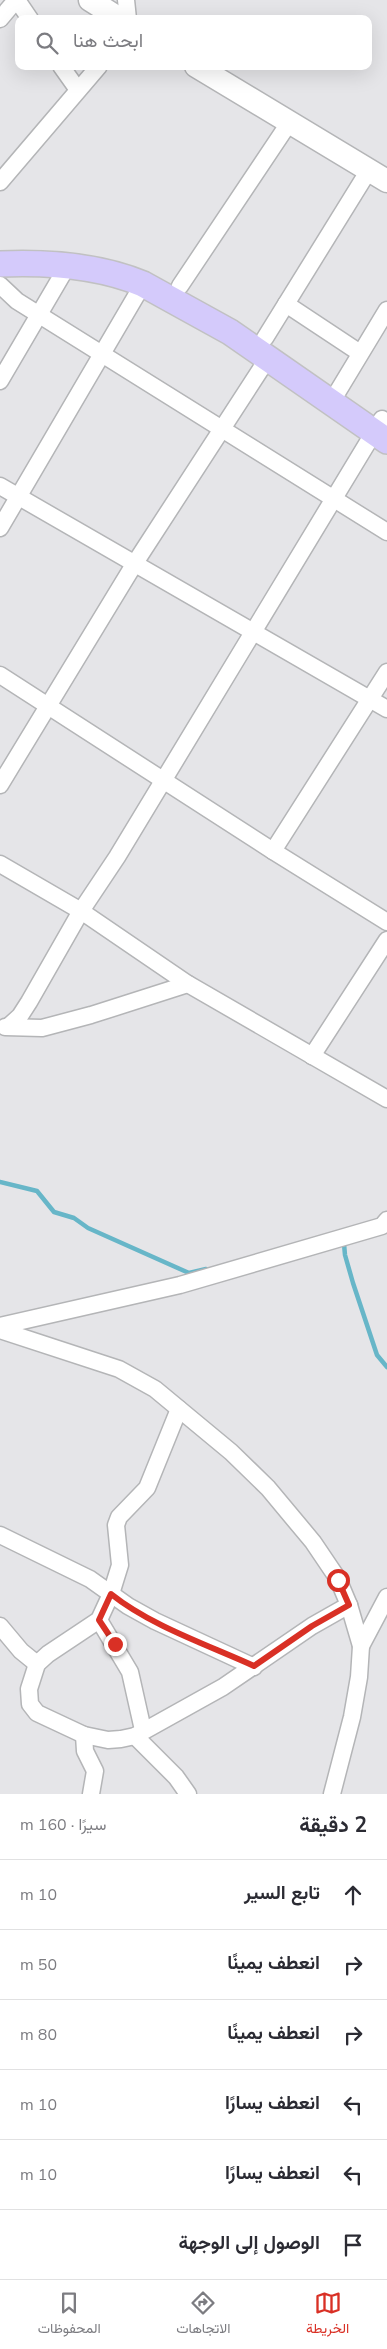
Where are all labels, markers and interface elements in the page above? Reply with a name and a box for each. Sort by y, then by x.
search box [15,15,372,70]
text: ابحث هنا [73,28,143,54]
icon: search [33,29,61,57]
route start [327,1569,350,1592]
route end [104,1633,127,1656]
text: 2 دقيقة [299,1811,367,1839]
text: سيرًا · 160 m [20,1814,106,1836]
text: تابع السير [244,1880,320,1906]
icon: ahead [339,1881,367,1909]
text: 10 m [20,1884,57,1906]
text: انعطف يمينًا [227,1950,320,1976]
icon: right [339,1951,367,1979]
text: 50 m [20,1954,57,1976]
text: انعطف يمينًا [227,2020,320,2046]
icon: right [339,2021,367,2049]
text: 80 m [20,2024,57,2046]
text: انعطف يسارًا [225,2090,320,2116]
icon: left [339,2091,367,2119]
text: 10 m [20,2094,57,2116]
text: انعطف يسارًا [225,2160,320,2186]
icon: left [339,2161,367,2189]
text: 10 m [20,2164,57,2186]
text: الوصول إلى الوجهة [178,2230,320,2256]
icon: arrive [339,2231,367,2259]
tab: المحفوظات [38,2289,101,2341]
tab: الاتجاهات [176,2289,231,2341]
tab: الخريطة [306,2289,349,2341]

